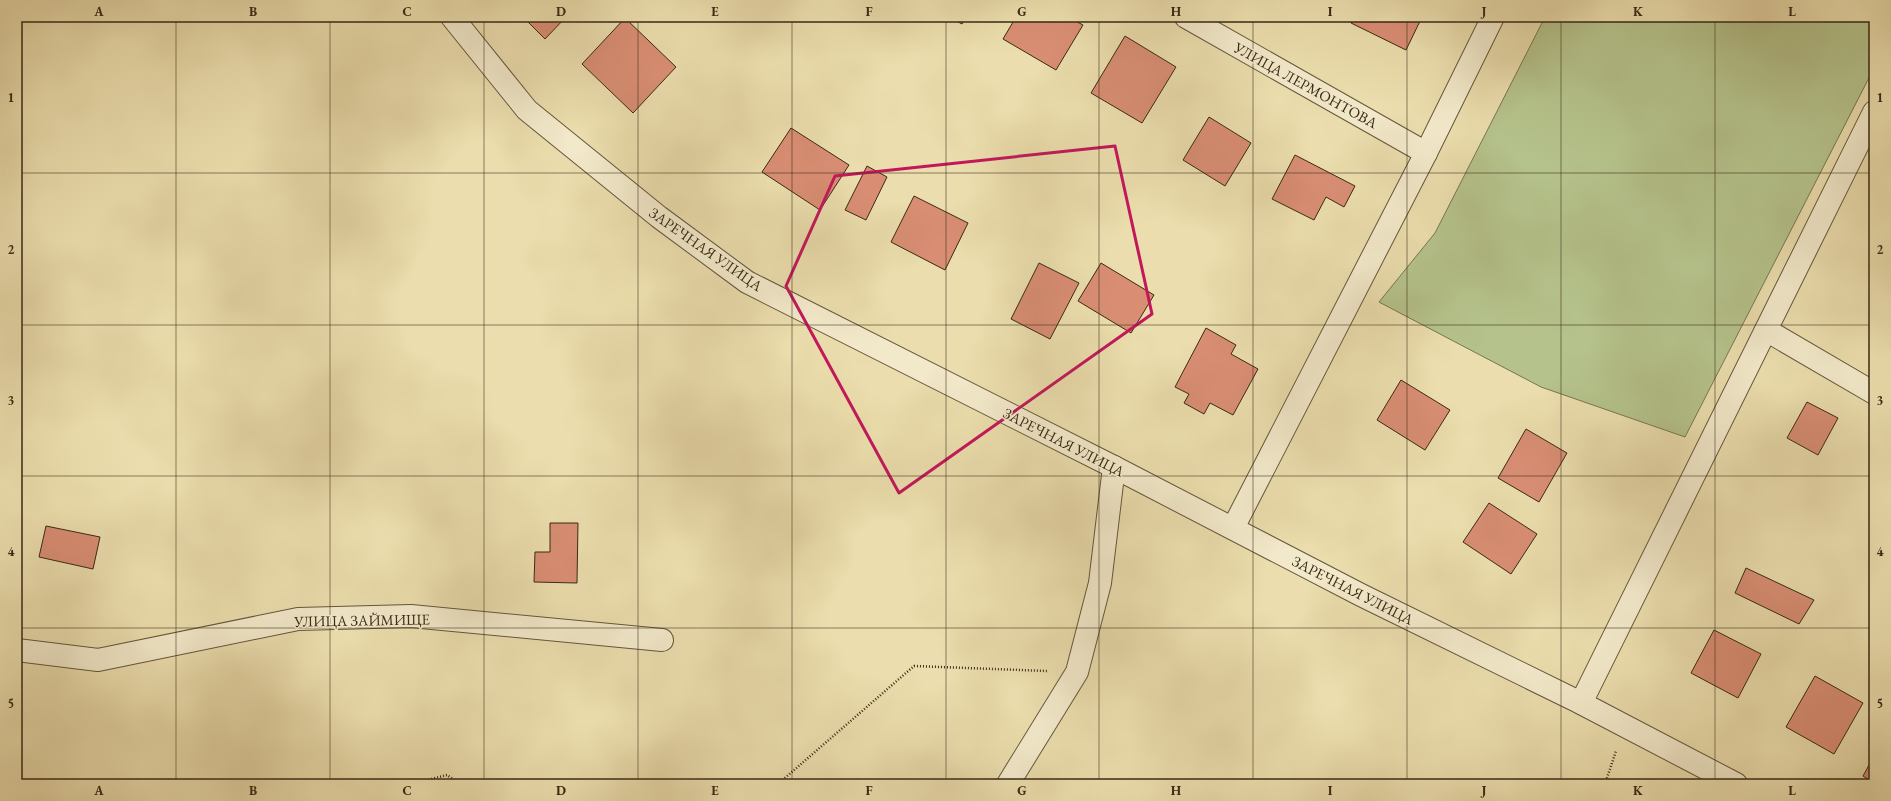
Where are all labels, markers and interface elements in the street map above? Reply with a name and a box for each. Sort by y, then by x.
text: A [93,3,104,20]
text: B [249,3,257,20]
text: C [402,3,412,20]
text: D [556,3,566,20]
text: E [711,3,719,20]
text: F [865,3,873,20]
text: G [1017,3,1027,20]
text: H [1171,3,1182,20]
text: I [1328,3,1333,20]
text: J [1480,3,1487,20]
text: K [1633,3,1644,20]
text: L [1788,3,1796,20]
street label: УЛИЦА ЛЕРМОНТОВА [1230,37,1382,133]
text: 1 [8,89,15,106]
text: 1 [1877,89,1884,106]
street label: ЗАРЕЧНАЯ УЛИЦА [646,203,767,296]
text: 2 [8,241,15,258]
text: 2 [1877,241,1884,258]
text: 3 [8,392,15,409]
text: 3 [1877,392,1884,409]
street label: ЗАРЕЧНАЯ УЛИЦА [1000,403,1128,481]
text: 4 [8,543,15,560]
text: 4 [1877,543,1884,560]
street label: ЗАРЕЧНАЯ УЛИЦА [1289,551,1417,629]
street label: УЛИЦА ЗАЙМИЩЕ [293,609,431,631]
text: 5 [8,695,14,712]
text: 5 [1877,695,1883,712]
text: A [93,782,104,799]
text: B [249,782,257,799]
text: C [402,782,412,799]
text: D [556,782,566,799]
text: E [711,782,719,799]
text: F [865,782,873,799]
text: G [1017,782,1027,799]
text: H [1171,782,1182,799]
text: I [1328,782,1333,799]
text: J [1480,782,1487,799]
text: K [1633,782,1644,799]
text: L [1788,782,1796,799]

